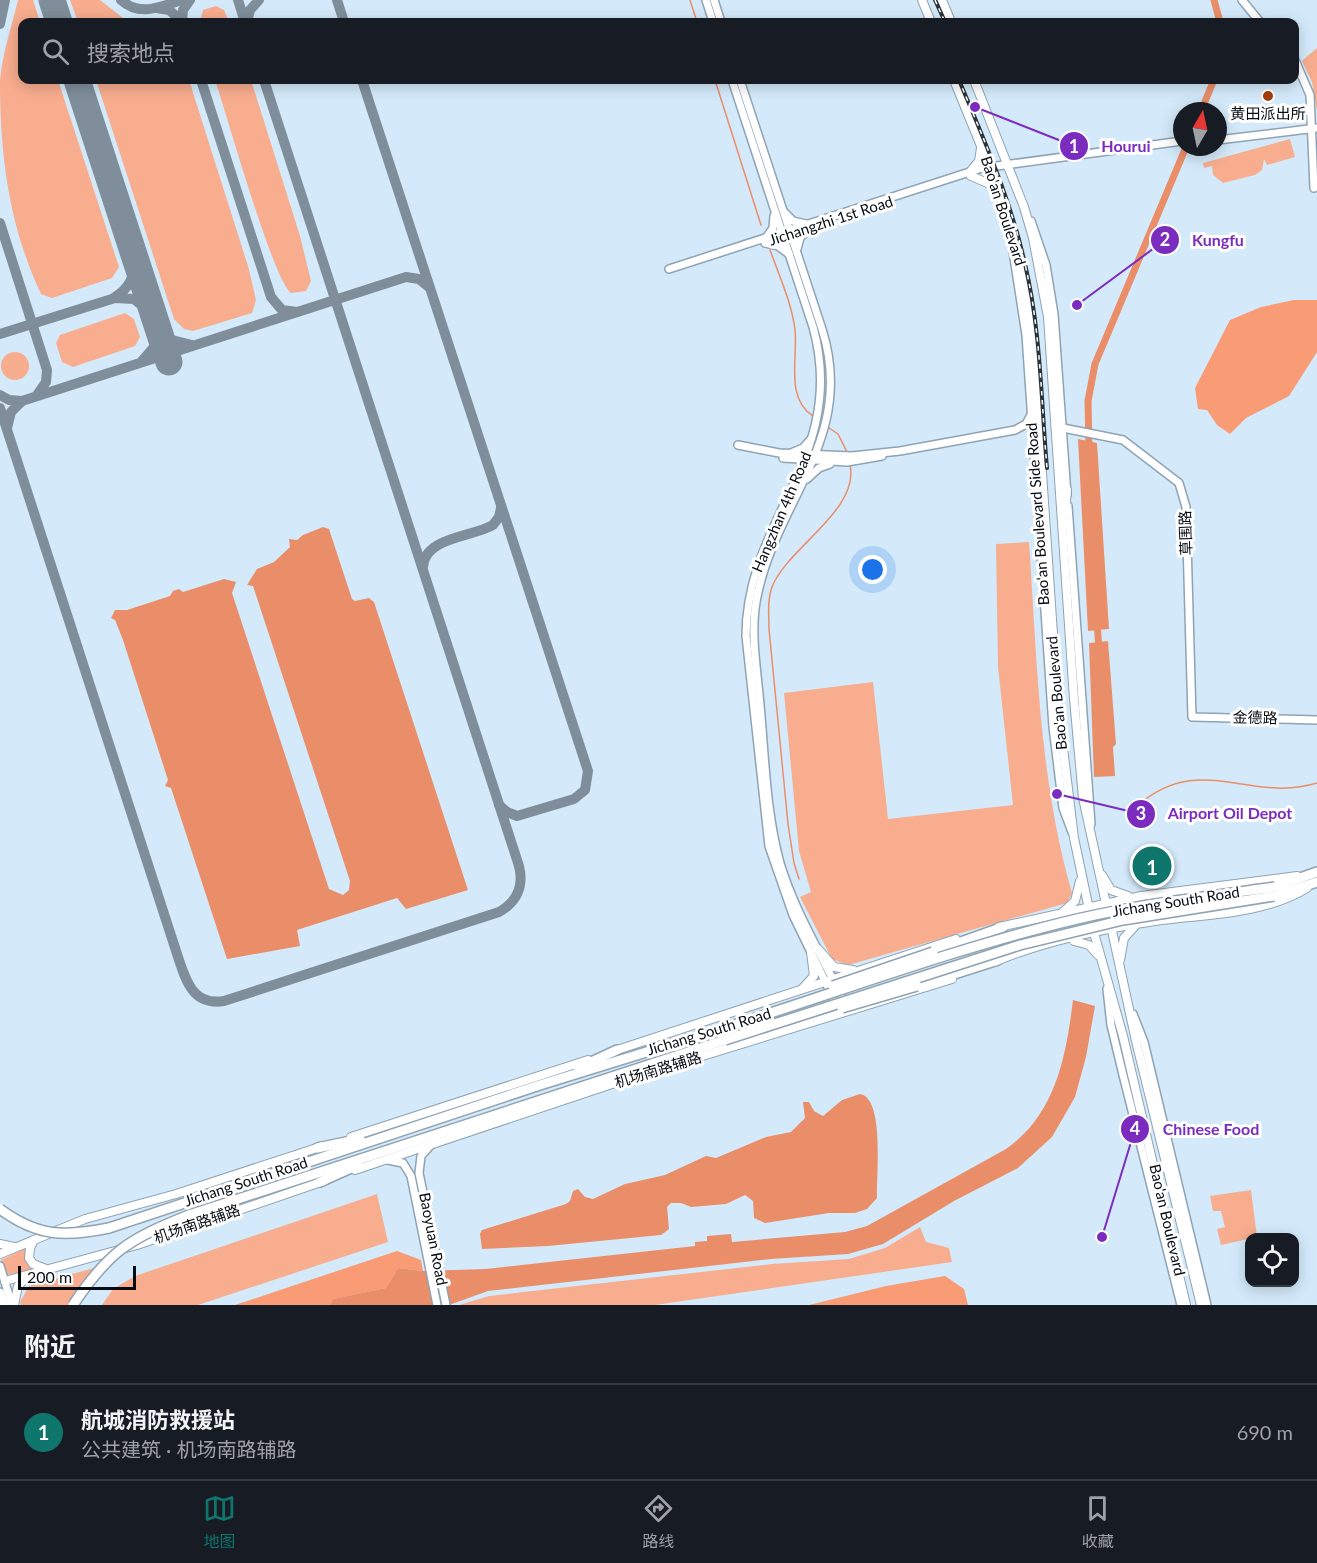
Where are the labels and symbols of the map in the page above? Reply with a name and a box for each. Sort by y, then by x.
marker: 黄田派出所 [1261,89,1275,103]
north arrow [1173,102,1227,156]
place label: 黄田派出所 [1230,104,1306,122]
callout: Hourui [1059,129,1163,163]
text: 1 [1069,135,1079,157]
text: Hourui [1101,136,1151,155]
street label: Bao'an Boulevard [978,154,1030,268]
street label: Jichangzhi 1st Road [766,192,895,249]
callout: Kungfu [1150,223,1256,257]
text: 2 [1160,228,1170,250]
text: Kungfu [1192,230,1244,249]
street label: Bao'an Boulevard Side Road [1022,422,1052,606]
street label: Hangzhan 4th Road [748,449,815,575]
street label: 草围路 [1175,510,1195,556]
your location [858,555,887,584]
street label: Bao'an Boulevard [1042,635,1070,751]
street label: 金德路 [1232,708,1278,726]
callout: Airport Oil Depot [1126,797,1304,831]
text: 3 [1136,802,1146,824]
text: Airport Oil Depot [1167,803,1292,822]
pin: 1 [1132,844,1172,888]
street label: Jichang South Road [1111,882,1241,920]
street label: Jichang South Road [645,1004,773,1058]
street label: 机场南路辅路 [612,1047,703,1091]
callout: Chinese Food [1120,1112,1271,1146]
text: 4 [1130,1117,1140,1139]
text: Chinese Food [1163,1119,1259,1138]
street label: Jichang South Road [182,1153,310,1209]
street label: Bao'an Boulevard [1146,1162,1190,1277]
street label: Baoyuan Road [416,1191,452,1287]
street label: 机场南路辅路 [151,1200,242,1246]
scale bar [18,1263,136,1290]

